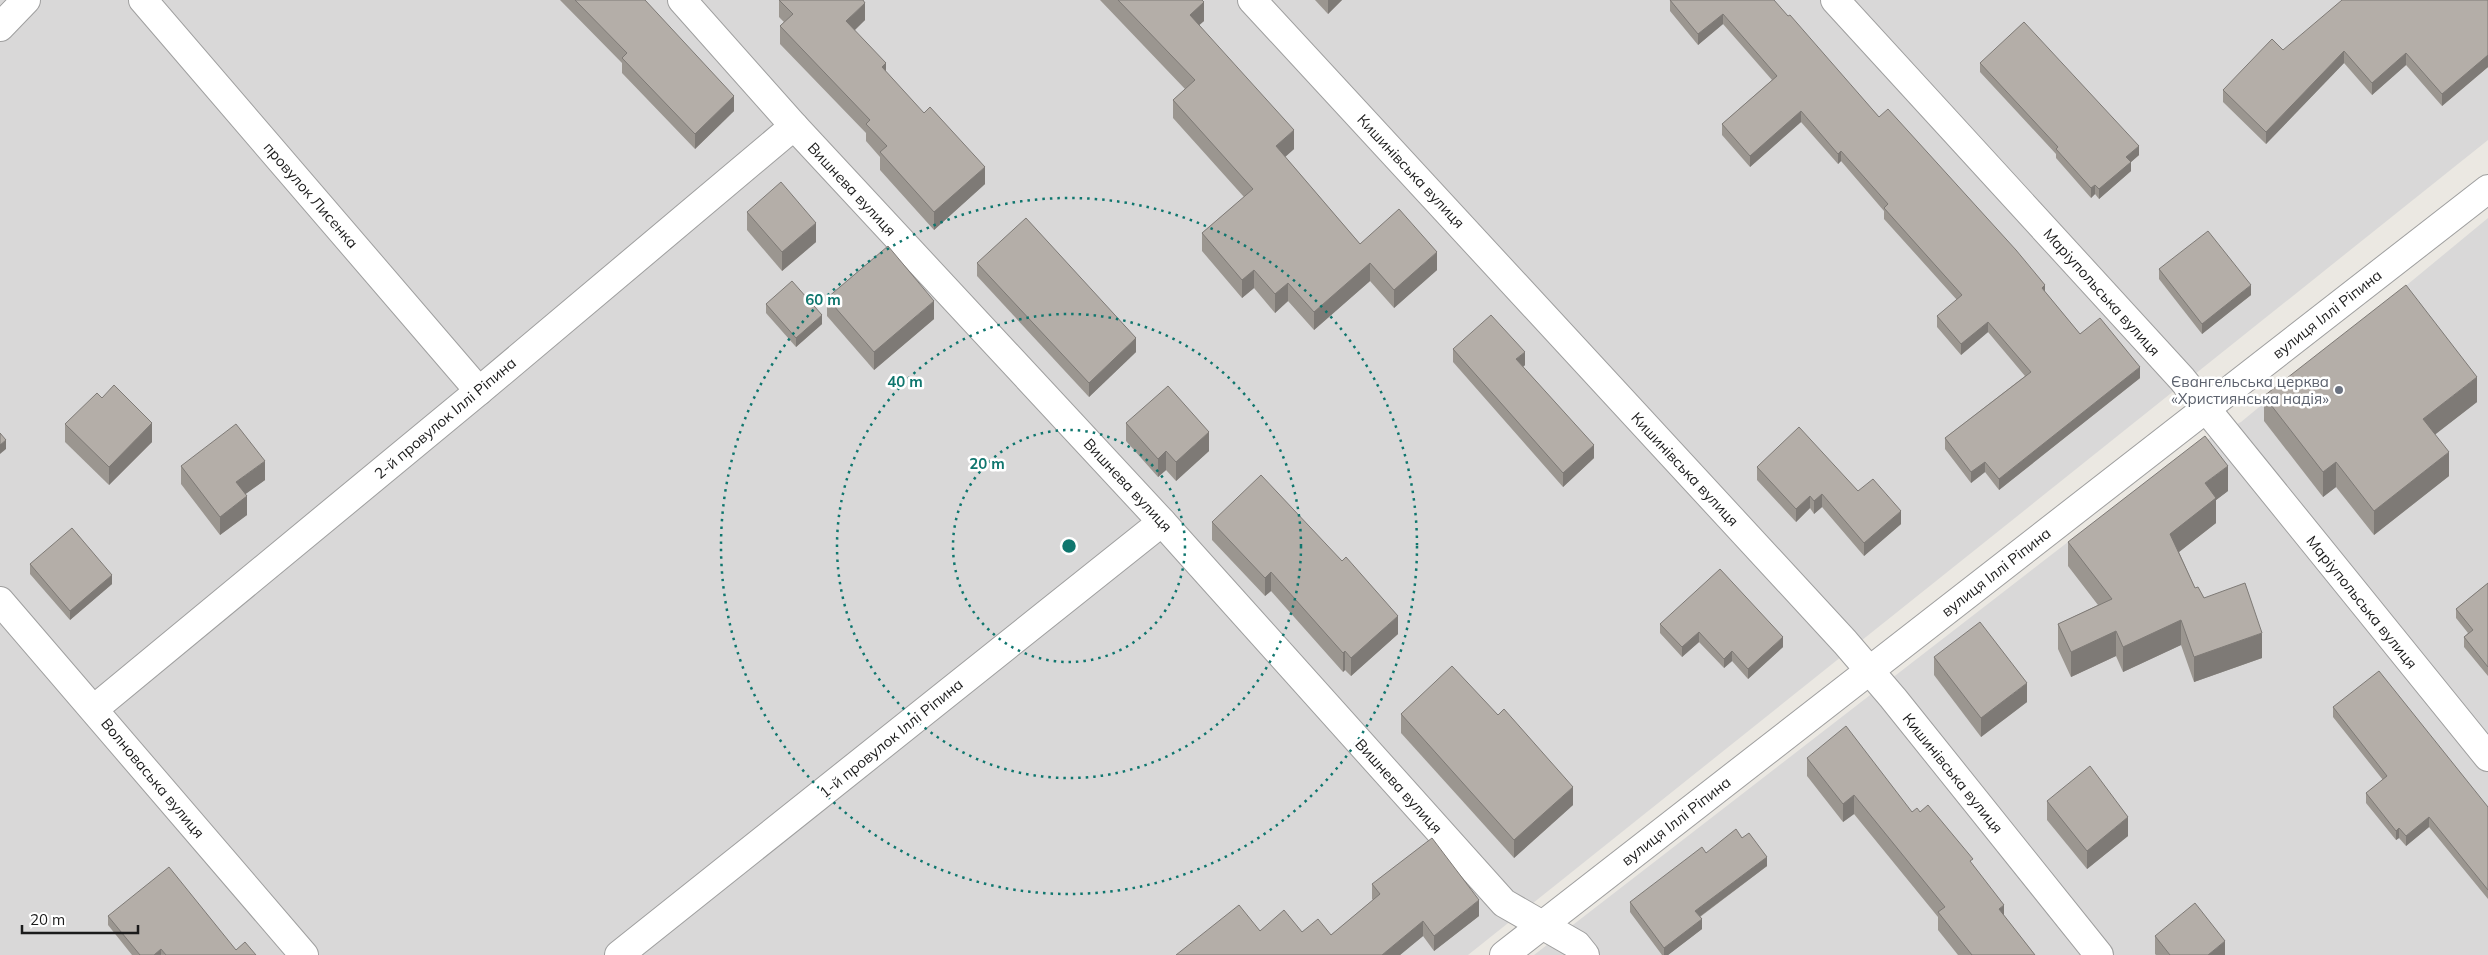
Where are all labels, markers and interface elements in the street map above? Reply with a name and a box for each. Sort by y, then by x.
street label: Кишинівська вулиця [1353,110,1469,232]
street label: провулок Лисенка [260,138,362,252]
street label: Вишнева вулиця [804,138,900,240]
street label: Маріупольська вулиця [2040,224,2164,360]
street label: вулиця Іллі Ріпина [2268,265,2386,363]
text: 60 m [805,290,841,309]
street label: 2-й провулок Іллі Ріпина [370,353,520,483]
text: 40 m [887,372,923,391]
place label: Євангельська церква «Християнська надія» [2171,372,2329,408]
marker: Євангельська церква «Християнська надія» [2333,384,2345,396]
street label: Кишинівська вулиця [1627,408,1743,530]
street label: Вишнева вулиця [1080,434,1176,536]
text: 20 m [969,454,1005,473]
street label: вулиця Іллі Ріпина [1937,523,2055,621]
street label: Маріупольська вулиця [2302,532,2422,672]
centre of rings [1060,537,1078,555]
street label: 1-й провулок Іллі Ріпина [815,674,967,802]
street label: Кишинівська вулиця [1899,709,2007,837]
street label: Волноваська вулиця [97,714,209,842]
street label: Вишнева вулиця [1351,735,1447,837]
street label: вулиця Іллі Ріпина [1617,772,1735,870]
scale bar [22,902,139,934]
text: 20 m [30,910,65,929]

